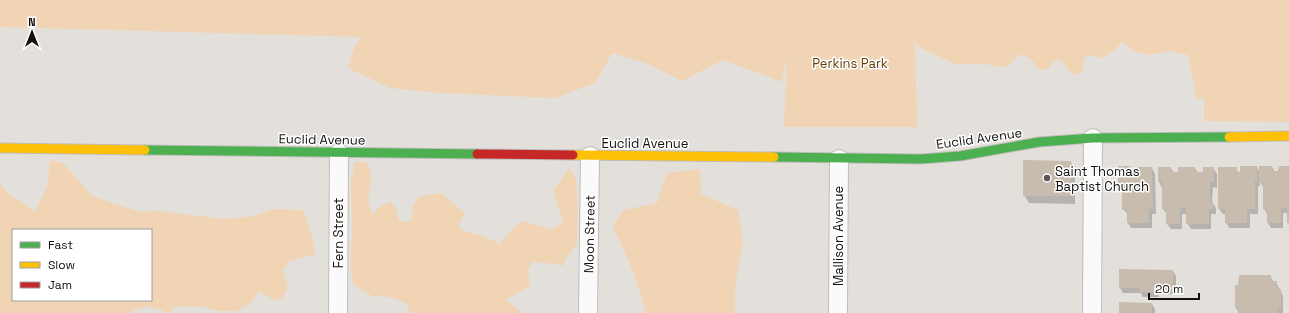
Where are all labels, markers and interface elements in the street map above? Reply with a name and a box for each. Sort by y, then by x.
north arrow [12,12,52,52]
text: N [28,15,36,29]
park label: Perkins Park [812,55,888,72]
street label: Euclid Avenue [935,124,1023,153]
street label: Euclid Avenue [278,130,366,149]
street label: Euclid Avenue [602,135,688,152]
place label: Saint Thomas Baptist Church [1055,163,1149,195]
marker: Saint Thomas Baptist Church [1042,173,1052,183]
street label: Mallison Avenue [830,186,847,286]
street label: Moon Street [580,195,599,273]
street label: Fern Street [330,198,347,268]
legend [12,229,152,301]
text: Fast [48,237,73,253]
text: Slow [48,257,75,273]
scale bar [1149,275,1199,301]
text: Jam [48,277,72,293]
text: 20 m [1155,281,1183,297]

